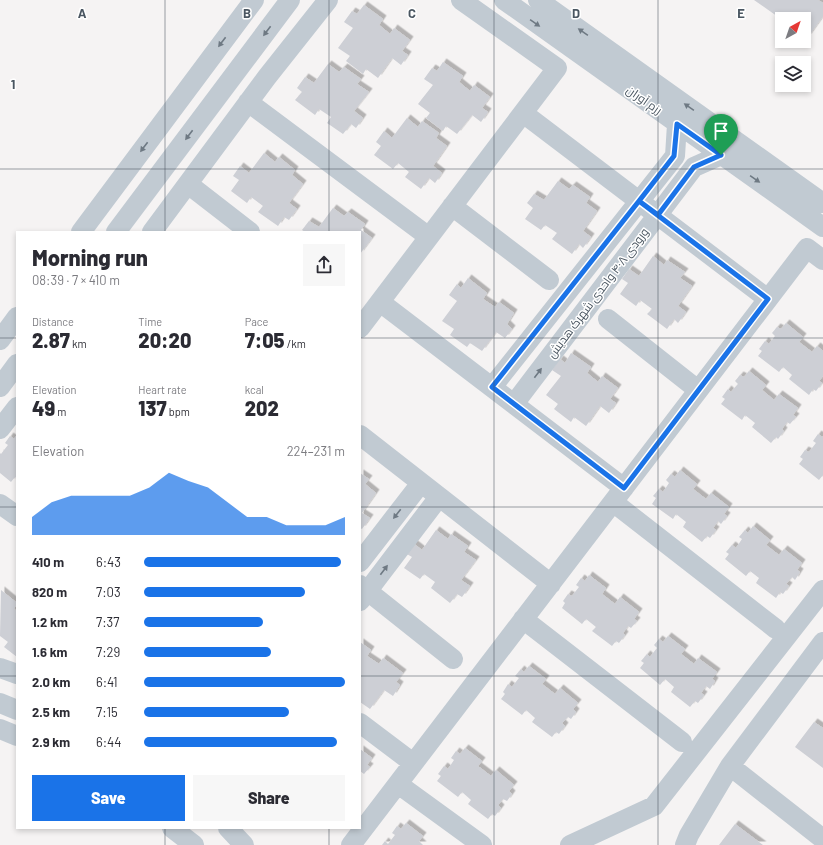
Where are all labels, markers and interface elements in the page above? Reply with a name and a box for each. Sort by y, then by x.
text: A [78,5,87,21]
text: B [243,5,251,21]
text: C [408,5,416,21]
text: D [572,5,580,21]
text: E [737,5,745,21]
north arrow [775,12,811,48]
map controls [775,12,811,92]
one-way arrow [530,19,541,27]
one-way arrow [263,26,271,37]
one-way arrow [577,28,588,36]
one-way arrow [218,37,226,48]
button: layers [775,56,811,92]
text: 1 [11,76,15,92]
street label: رزم آوران [623,82,665,118]
one-way arrow [683,103,694,111]
pin [704,114,738,155]
icon: arrive [710,120,732,142]
one-way arrow [185,130,193,141]
one-way arrow [140,141,149,152]
one-way arrow [750,175,761,183]
street label: ورودی ۴۰۸ واحدی شهرک هدیش [544,225,652,361]
text: Morning run [32,244,148,270]
button: share [303,244,345,286]
text: 08:39 · 7 × 410 m [32,272,120,288]
text: Distance [32,315,74,328]
text: Time [138,315,162,328]
text: Pace [245,315,268,328]
text: 2.87 [32,328,70,352]
text: 20:20 [138,328,191,352]
text: 7:05 [245,328,285,352]
text: km [70,337,87,350]
text: /km [285,337,306,350]
one-way arrow [533,368,541,378]
text: Elevation [32,383,76,396]
text: Heart rate [138,383,187,396]
text: kcal [245,383,264,396]
text: 49 [32,396,55,420]
text: 137 [138,396,166,420]
text: 202 [245,396,279,420]
text: m [55,405,66,418]
text: bpm [166,405,190,418]
text: Elevation [32,443,84,459]
text: 224–231 m [287,443,345,459]
one-way arrow [393,508,402,519]
text: 410 m [32,554,64,570]
text: 6:43 [96,554,121,570]
one-way arrow [379,564,388,575]
text: 820 m [32,584,67,600]
text: 7:03 [96,584,121,600]
text: 1.2 km [32,614,68,630]
text: 7:37 [96,614,119,630]
text: 1.6 km [32,644,67,660]
text: 7:29 [96,644,120,660]
text: 2.0 km [32,674,70,690]
text: 6:41 [96,674,118,690]
text: 2.5 km [32,704,70,720]
text: 7:15 [96,704,118,720]
text: 2.9 km [32,734,70,750]
text: 6:44 [96,734,121,750]
button: Save [32,775,185,821]
button: Share [193,775,345,821]

